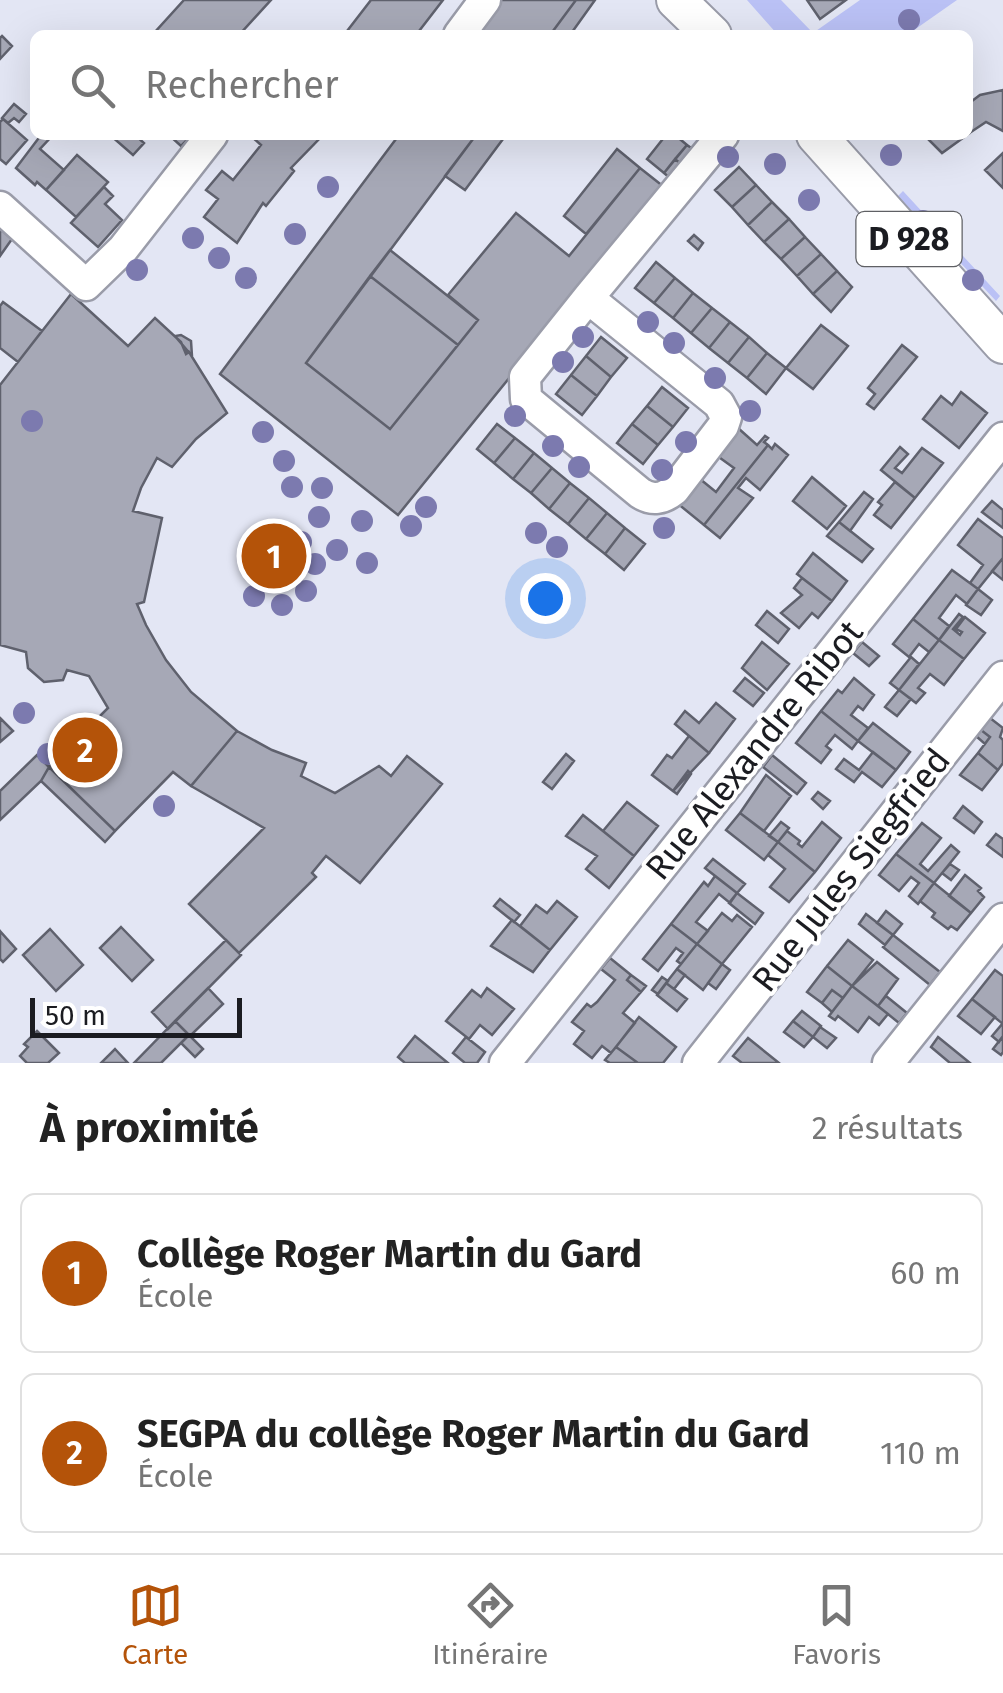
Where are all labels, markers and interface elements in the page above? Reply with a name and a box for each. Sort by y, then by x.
search box [30,30,973,140]
icon: search [65,58,120,113]
text: Rechercher [145,62,339,108]
road number: D 928 [856,212,962,266]
pin: 1 [242,518,306,594]
your location [520,573,571,624]
street label: Rue Alexandre Ribot [637,612,872,888]
pin: 2 [52,712,118,788]
street label: Rue Jules Siegfried [743,740,959,1000]
scale bar [30,993,242,1038]
text: 50 m [45,999,106,1032]
text: À proximité [40,1103,259,1153]
text: 2 résultats [812,1109,963,1147]
text: Collège Roger Martin du Gard [137,1231,642,1277]
text: 1 [67,1254,82,1292]
text: 60 m [890,1254,961,1292]
text: École [137,1277,213,1315]
text: SEGPA du collège Roger Martin du Gard [137,1411,810,1457]
text: 2 [66,1434,83,1472]
text: 110 m [880,1434,961,1472]
text: École [137,1457,213,1495]
tab: Carte [122,1578,188,1671]
tab: Itinéraire [432,1578,548,1671]
tab: Favoris [792,1578,881,1671]

